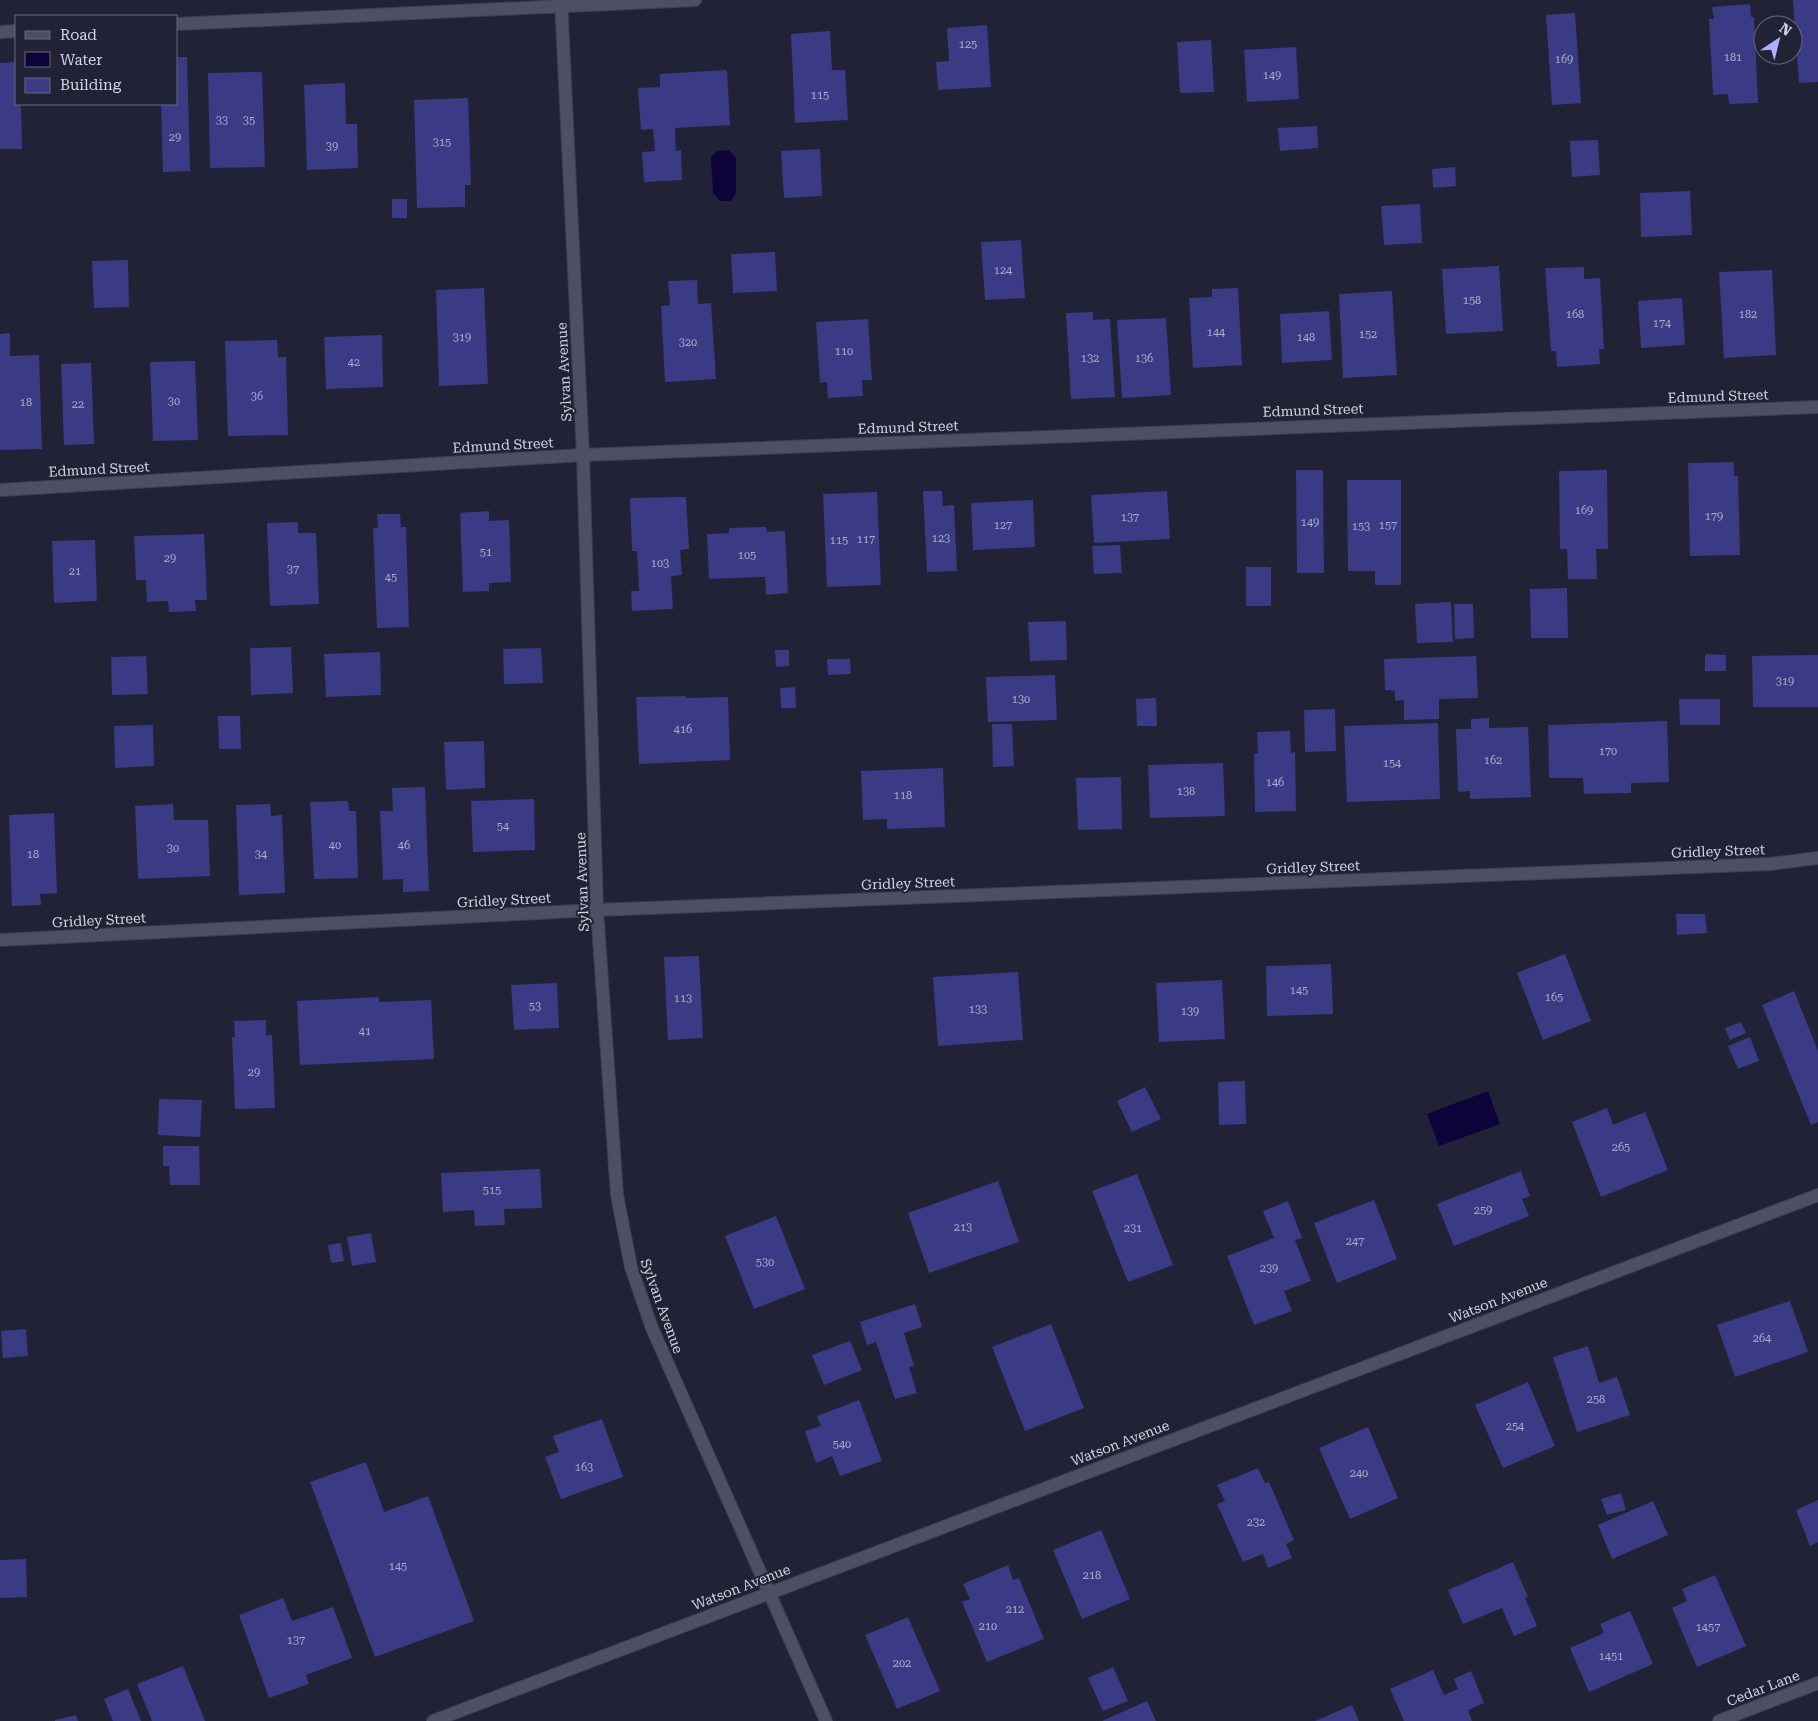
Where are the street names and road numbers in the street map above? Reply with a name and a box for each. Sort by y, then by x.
street label: Sylvan Avenue [553,322,575,422]
street label: Edmund Street [1667,386,1769,406]
street label: Edmund Street [1262,400,1364,420]
street label: Edmund Street [857,417,959,437]
street label: Edmund Street [452,434,554,456]
street label: Edmund Street [48,458,150,480]
street label: Sylvan Avenue [572,832,592,932]
street label: Gridley Street [1671,841,1765,861]
street label: Gridley Street [1266,857,1360,877]
street label: Gridley Street [861,873,955,893]
street label: Gridley Street [457,890,551,910]
street label: Gridley Street [52,910,146,930]
street label: Sylvan Avenue [637,1257,687,1356]
street label: Watson Avenue [1446,1274,1550,1326]
street label: Watson Avenue [1068,1417,1172,1469]
street label: Watson Avenue [689,1561,793,1613]
street label: Cedar Lane [1724,1667,1802,1709]

